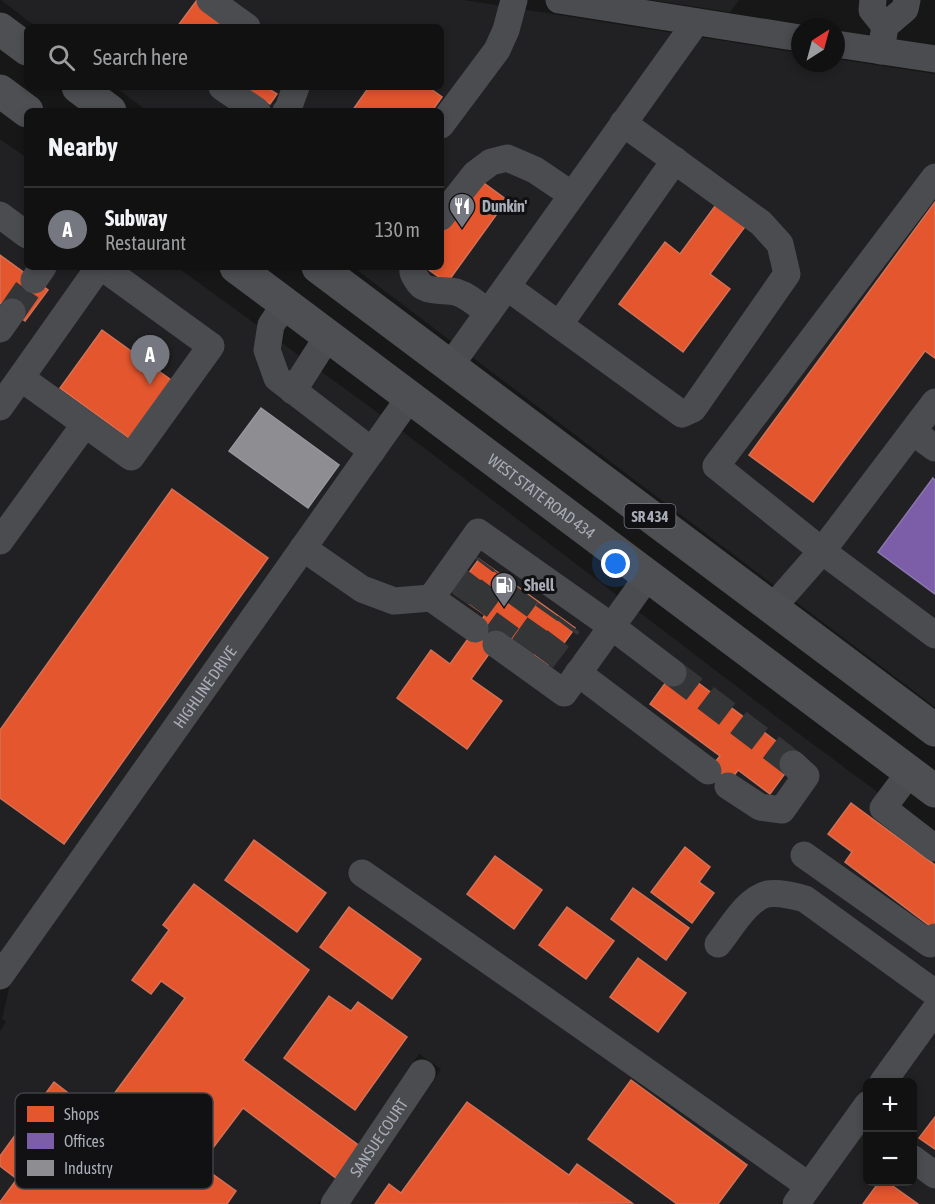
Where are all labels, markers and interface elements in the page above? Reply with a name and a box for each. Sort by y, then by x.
north arrow [791,18,845,72]
search box [24,24,444,90]
icon: search [45,41,78,74]
text: Search here [93,44,188,70]
text: Nearby [48,132,118,162]
restaurant icon: Dunkin' [447,191,477,229]
place label: Dunkin' [482,197,528,215]
text: Subway [105,205,167,231]
text: A [63,218,72,241]
text: 130 m [375,218,420,241]
text: Restaurant [105,231,186,254]
pin: A [130,336,170,385]
street label: WEST STATE ROAD 434 [484,450,599,542]
road number: SR 434 [624,504,676,528]
your location [601,549,630,578]
fuel station icon: Shell [489,570,519,608]
place label: Shell [524,576,555,594]
street label: HIGHLINE DRIVE [170,643,240,731]
map controls [863,1078,917,1186]
button: + [863,1078,917,1132]
legend [15,1093,213,1189]
street label: SANSUE COURT [346,1095,411,1180]
text: Shops [64,1105,100,1124]
text: Offices [64,1132,105,1150]
button: − [863,1132,917,1186]
text: Industry [64,1159,113,1178]

